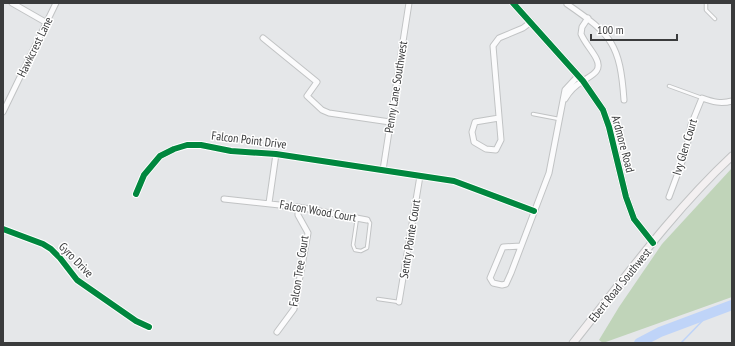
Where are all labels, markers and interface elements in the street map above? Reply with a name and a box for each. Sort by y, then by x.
street label: Hawkcrest Lane [14,14,56,79]
scale bar [591,16,677,42]
text: 100 m [597,22,624,37]
street label: Penny Lane Southwest [381,39,410,134]
street label: Ardmore Road [609,114,638,174]
street label: Ivy Glen Court [669,116,700,177]
street label: Falcon Point Drive [211,127,287,152]
street label: Falcon Wood Court [279,196,358,225]
street label: Sentry Pointe Court [396,198,423,280]
street label: Falcon Tree Court [285,234,312,308]
street label: Gyro Drive [56,239,97,280]
street label: Ebert Road Southwest [585,244,655,325]

